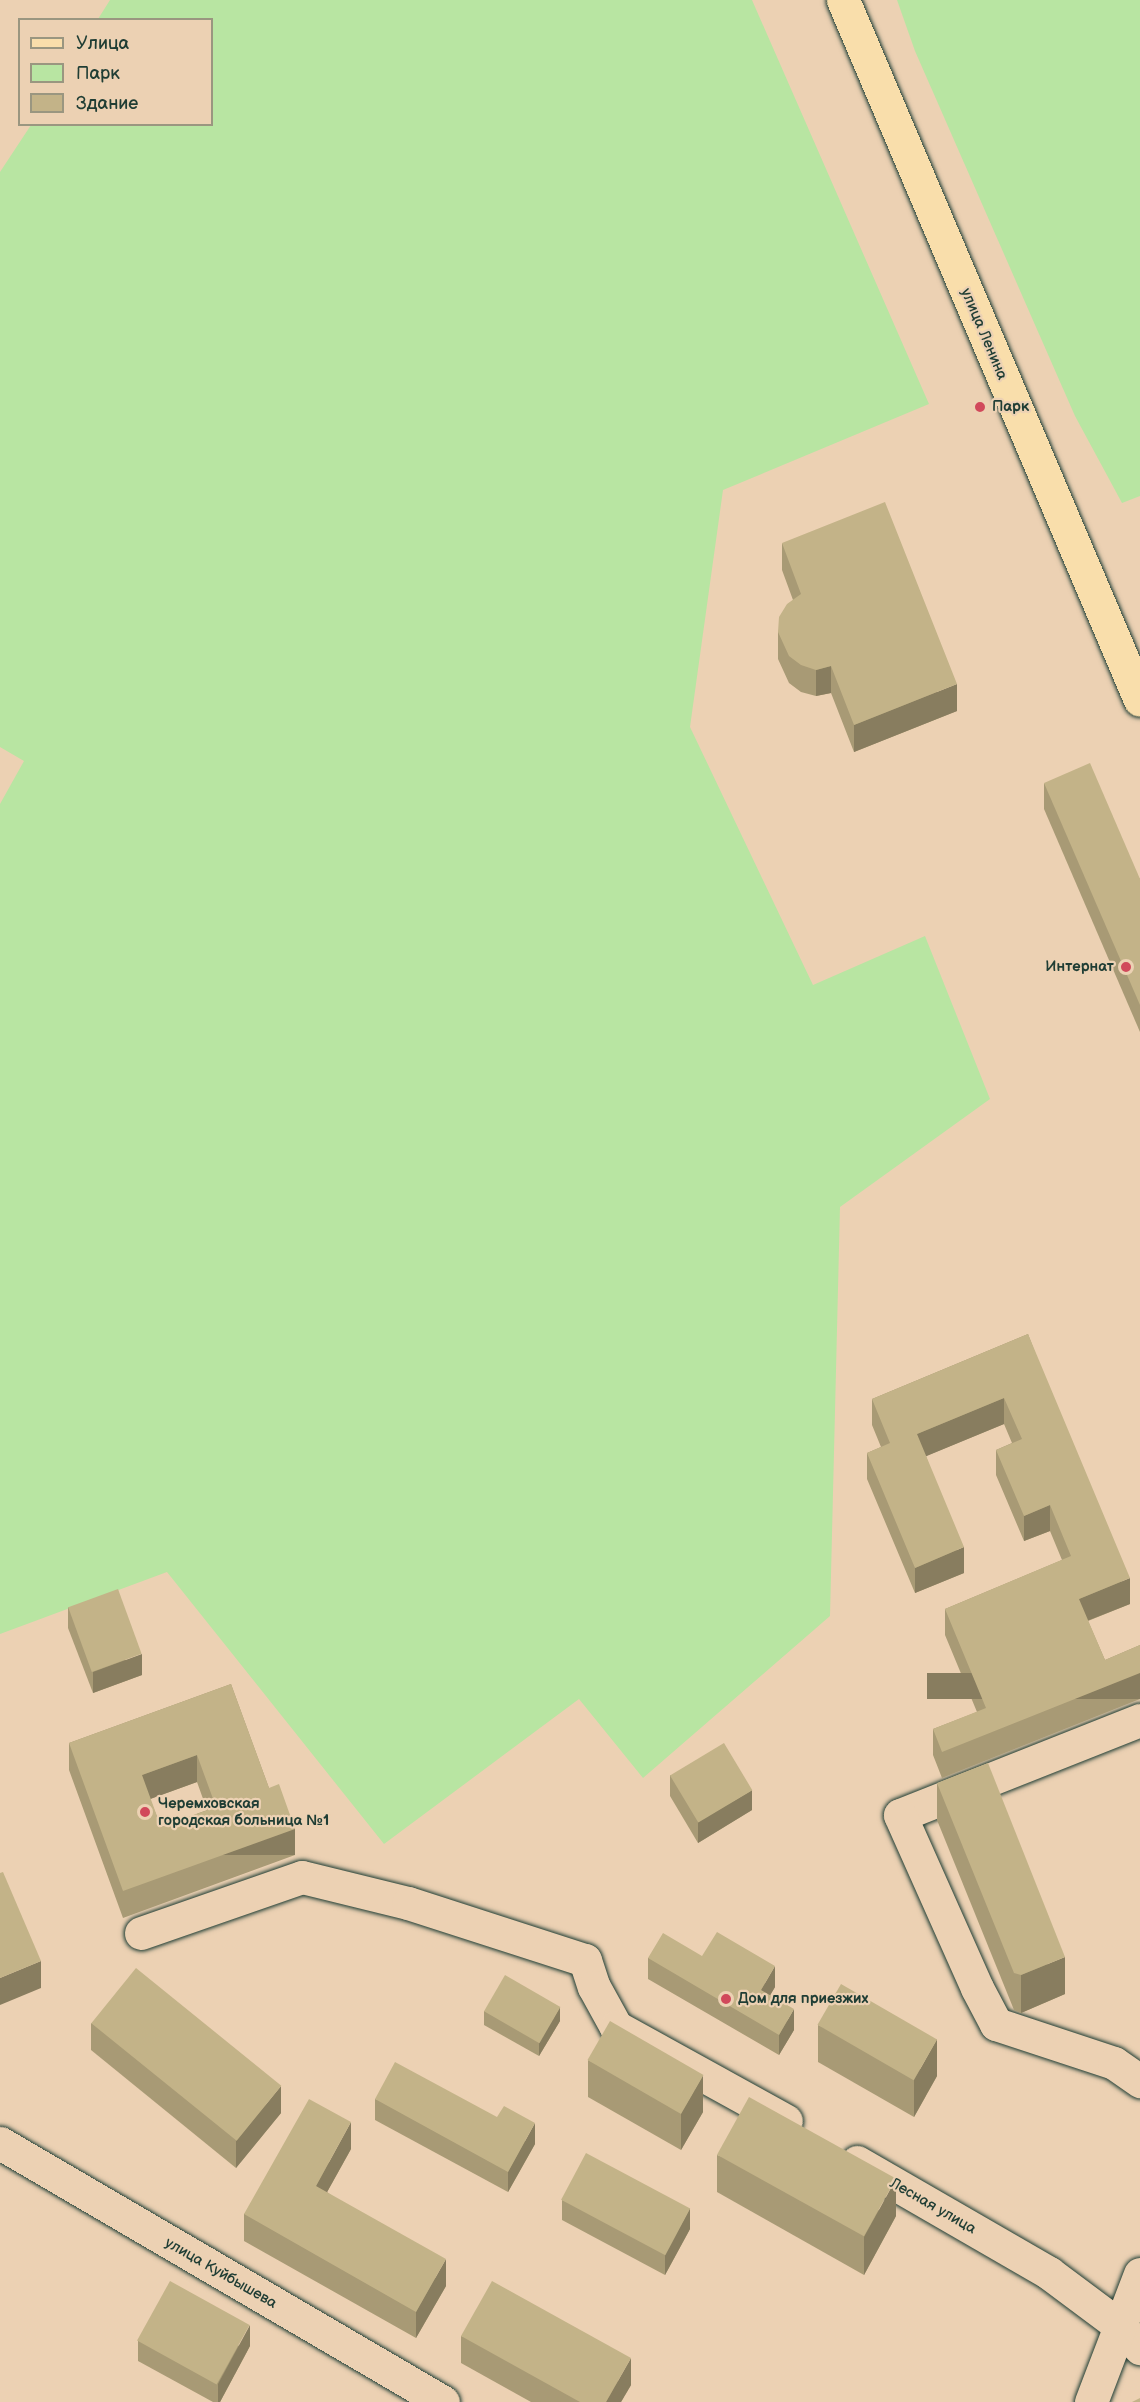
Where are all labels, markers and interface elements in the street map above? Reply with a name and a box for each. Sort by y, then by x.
legend [18,18,213,126]
text: Улица [76,33,129,54]
text: Парк [76,63,120,84]
text: Здание [76,93,138,114]
street label: улица Ленина [957,286,1011,382]
place label: Парк [992,398,1029,416]
marker: Парк [973,400,987,414]
place label: Интернат [1045,958,1114,976]
marker: Интернат [1119,960,1133,974]
place label: Черемховская городская больница №1 [158,1794,329,1829]
marker: Черемховская городская больница №1 [136,1803,154,1821]
place label: Дом для приезжих [738,1990,868,2008]
marker: Дом для приезжих [719,1992,733,2006]
street label: Лесная улица [887,2174,979,2238]
street label: улица Куйбышева [162,2234,280,2312]

